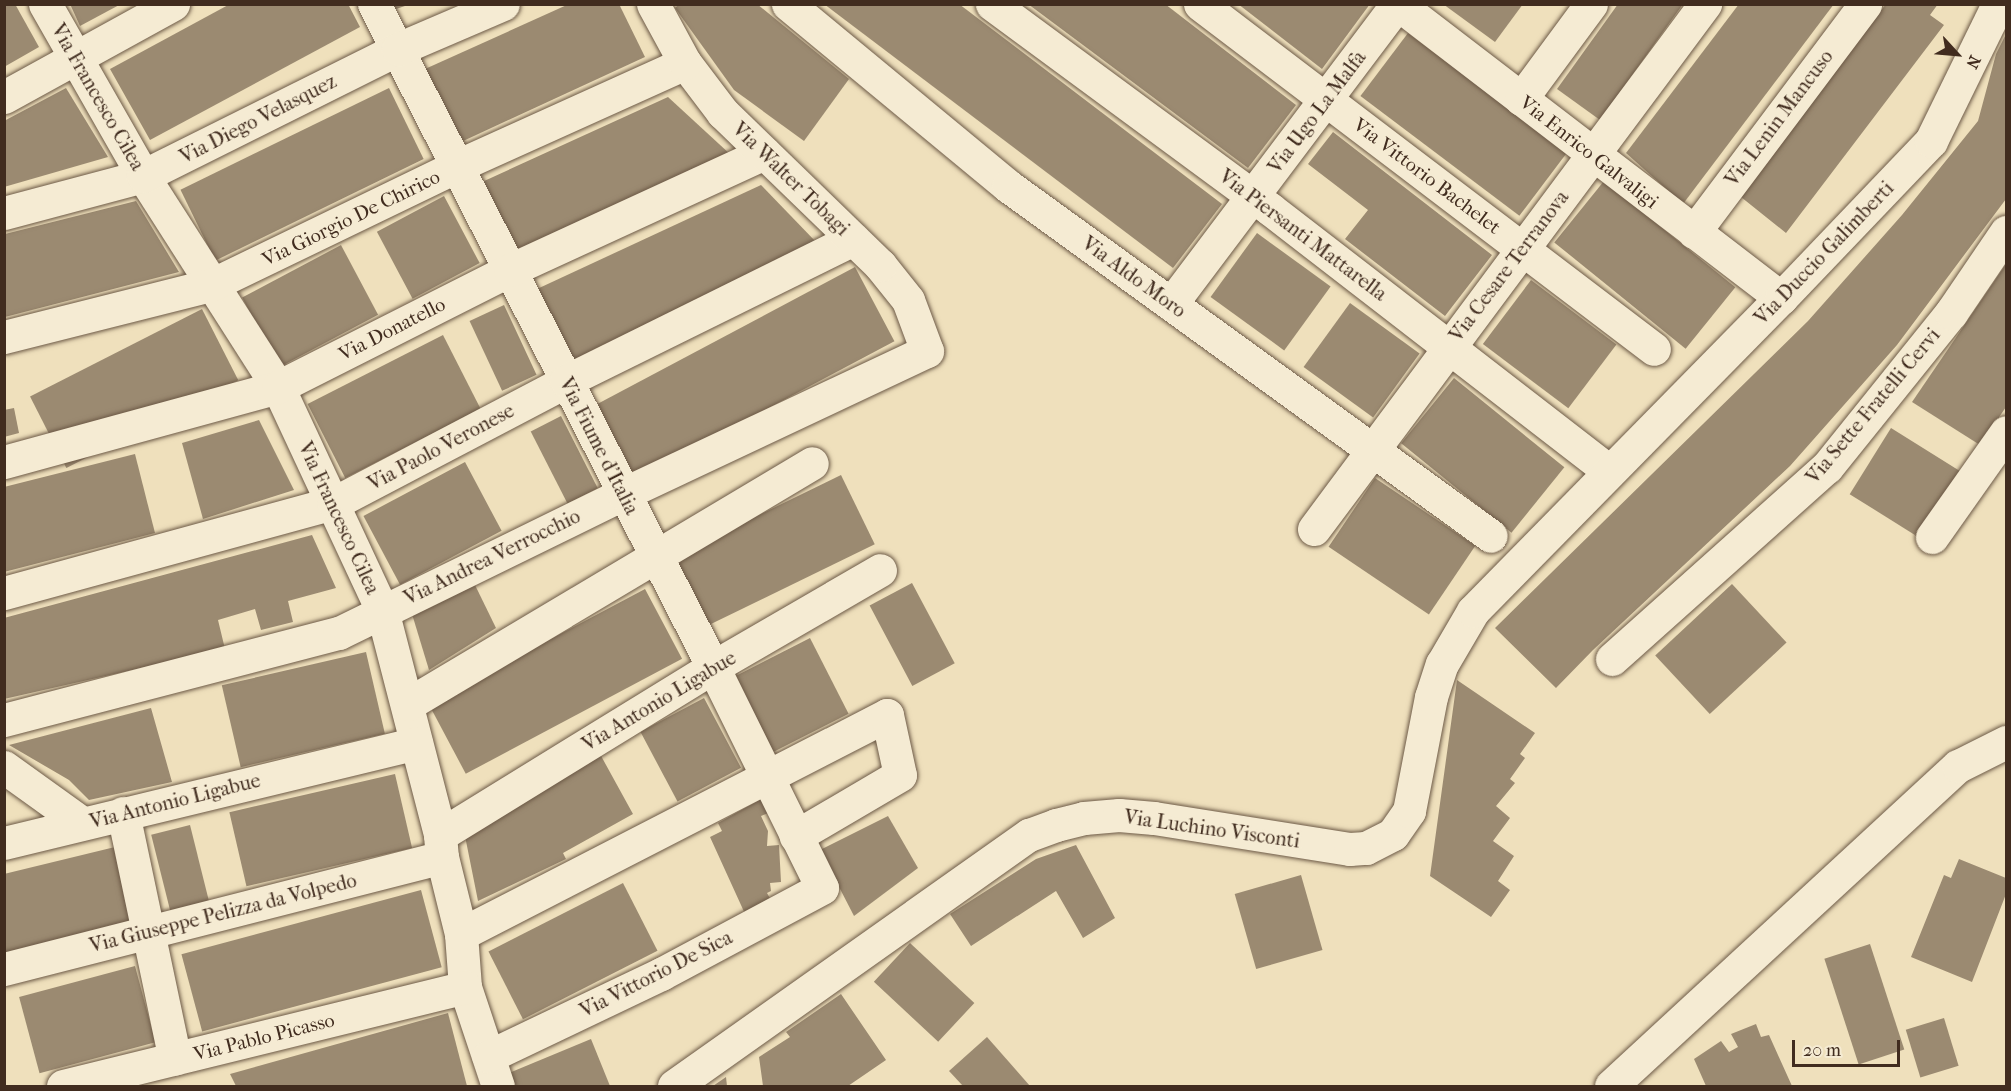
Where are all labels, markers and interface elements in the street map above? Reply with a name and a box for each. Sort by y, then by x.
street label: Via Francesco Cilea [46,19,150,175]
north arrow [1927,24,1987,84]
street label: Via Lenin Mancuso [1720,45,1838,191]
street label: Via Ugo La Malfa [1263,46,1371,178]
text: N [1962,52,1985,72]
street label: Via Diego Velasquez [176,69,340,169]
street label: Via Enrico Galvaligi [1515,90,1663,214]
street label: Via Vittorio Bachelet [1349,113,1505,239]
street label: Via Walter Tobagi [728,117,854,241]
street label: Via Giorgio De Chirico [258,164,444,272]
street label: Via Piersanti Mattarella [1214,164,1392,306]
street label: Via Duccio Galimberti [1749,176,1899,330]
street label: Via Cesare Terranova [1444,186,1574,346]
street label: Via Aldo Moro [1077,231,1191,323]
street label: Via Donatello [335,292,449,366]
street label: Via Sette Fratelli Cervi [1801,323,1945,489]
street label: Via Fiume d'Italia [554,373,644,519]
street label: Via Paolo Veronese [364,398,518,496]
street label: Via Francesco Cilea [293,438,385,598]
street label: Via Andrea Verrocchio [400,504,584,610]
street label: Via Antonio Ligabue [578,646,740,756]
street label: Via Antonio Ligabue [87,768,263,834]
street label: Via Luchino Visconti [1123,805,1301,853]
street label: Via Giuseppe Pelizza da Volpedo [87,868,359,958]
street label: Via Vittorio De Sica [576,925,736,1023]
street label: Via Pablo Picasso [191,1008,337,1066]
scale bar [1795,1028,1903,1066]
text: 20 m [1803,1040,1841,1061]

